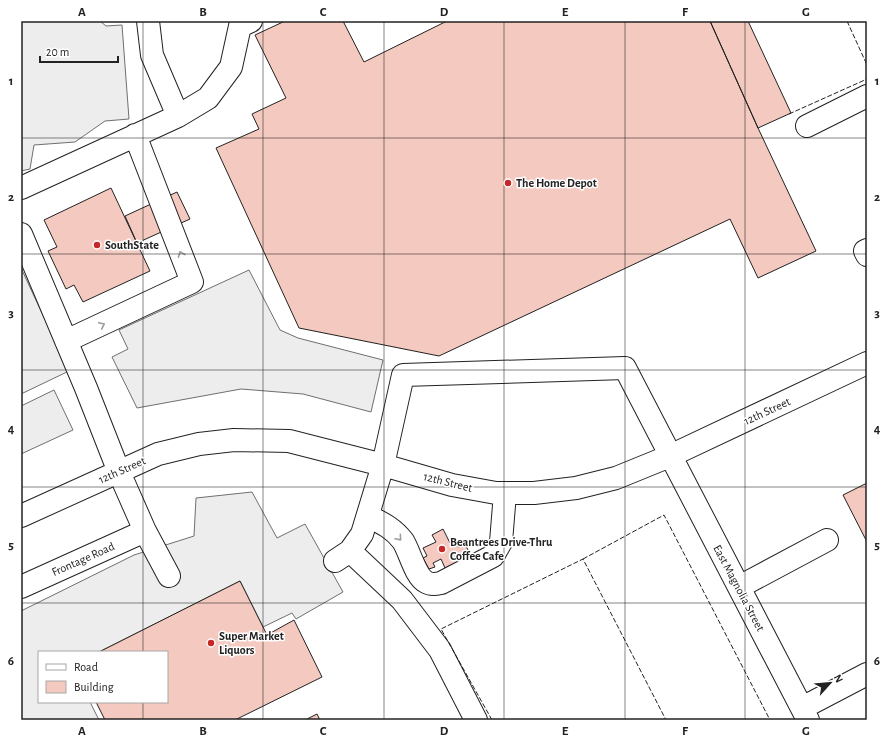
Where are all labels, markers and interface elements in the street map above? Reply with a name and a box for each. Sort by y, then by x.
text: A [78,6,86,19]
text: B [199,6,207,19]
text: C [320,6,327,19]
text: D [440,6,449,19]
text: E [562,6,569,19]
text: F [682,6,689,19]
text: G [802,6,810,19]
scale bar [40,38,118,64]
text: 20 m [46,46,69,58]
text: 1 [9,75,13,88]
text: 1 [875,75,879,88]
place label: The Home Depot [516,177,597,189]
marker: The Home Depot [503,178,513,188]
text: 2 [8,191,14,204]
text: 2 [874,191,880,204]
place label: SouthState [105,239,159,251]
marker: SouthState [92,240,102,250]
one-way arrow [177,250,185,257]
text: 3 [8,307,14,320]
text: 3 [874,307,880,320]
one-way arrow [97,322,105,330]
street label: 12th Street [742,395,792,427]
text: 4 [8,423,15,436]
text: 4 [874,423,881,436]
street label: 12th Street [97,454,147,486]
street label: 12th Street [422,470,474,494]
one-way arrow [394,533,401,540]
place label: Beantrees Drive-Thru Coffee Cafe [450,536,553,562]
text: 5 [8,539,14,552]
text: 5 [874,539,880,552]
street label: Frontage Road [50,540,116,578]
street label: East Magnolia Street [711,543,767,633]
marker: Beantrees Drive-Thru Coffee Cafe [437,544,447,554]
place label: Super Market Liquors [219,630,284,656]
marker: Super Market Liquors [206,638,216,648]
legend [38,651,168,703]
text: 6 [8,655,14,668]
text: 6 [874,655,880,668]
text: Road [74,661,98,673]
north arrow [810,663,850,703]
text: N [832,673,845,685]
text: Building [74,681,114,693]
text: A [78,725,86,738]
text: B [199,725,207,738]
text: C [320,725,327,738]
text: D [440,725,449,738]
text: E [562,725,569,738]
text: F [682,725,689,738]
text: G [802,725,810,738]

